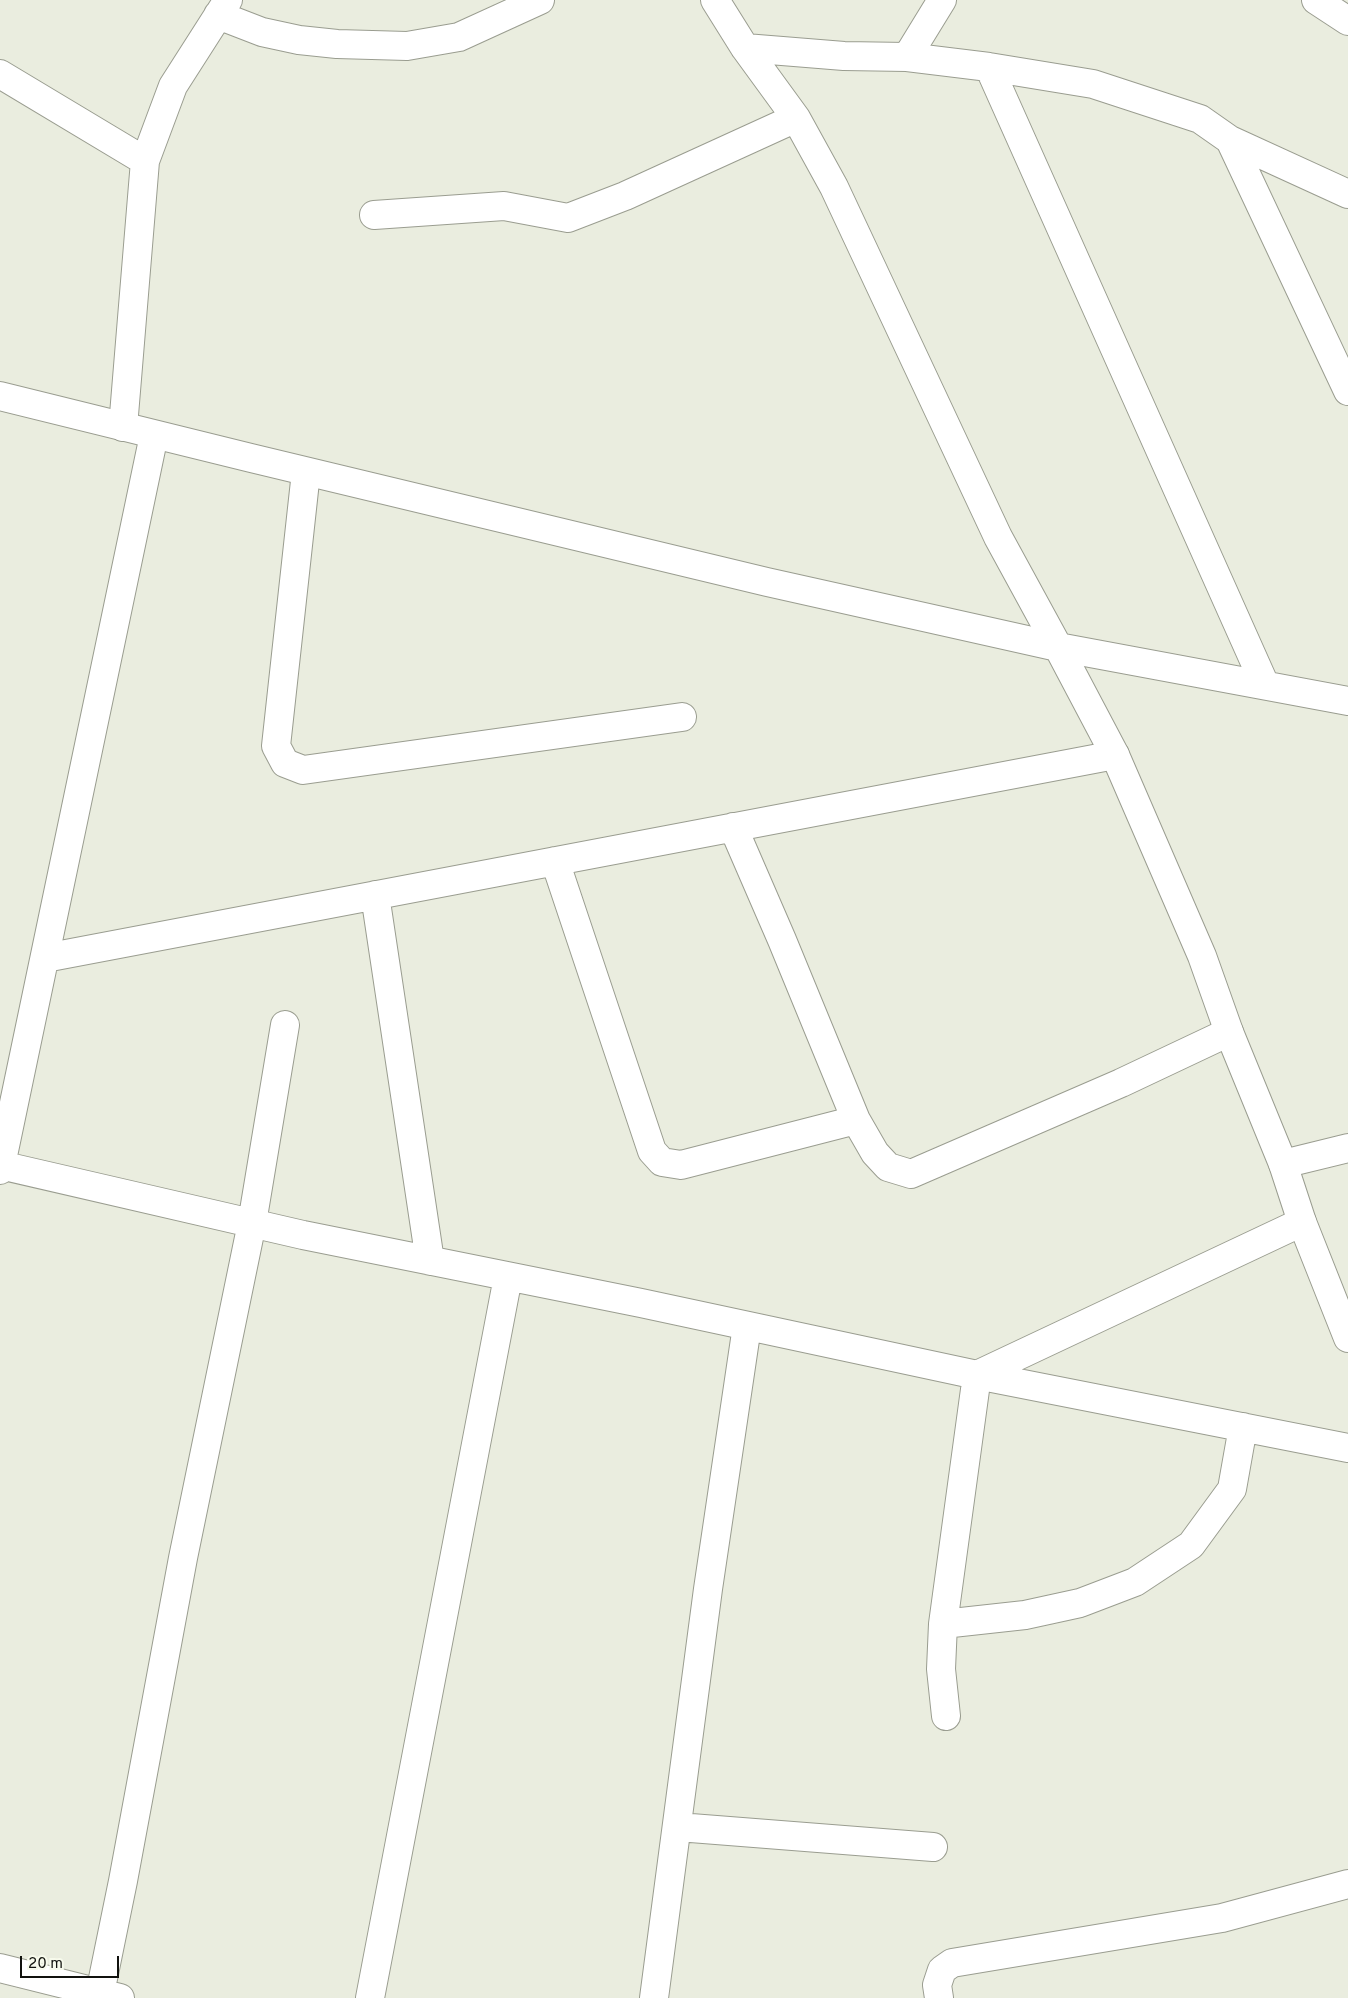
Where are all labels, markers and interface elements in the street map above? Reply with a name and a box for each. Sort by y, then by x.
scale bar [22,1946,121,1978]
text: 20 m [28,1955,63,1974]

